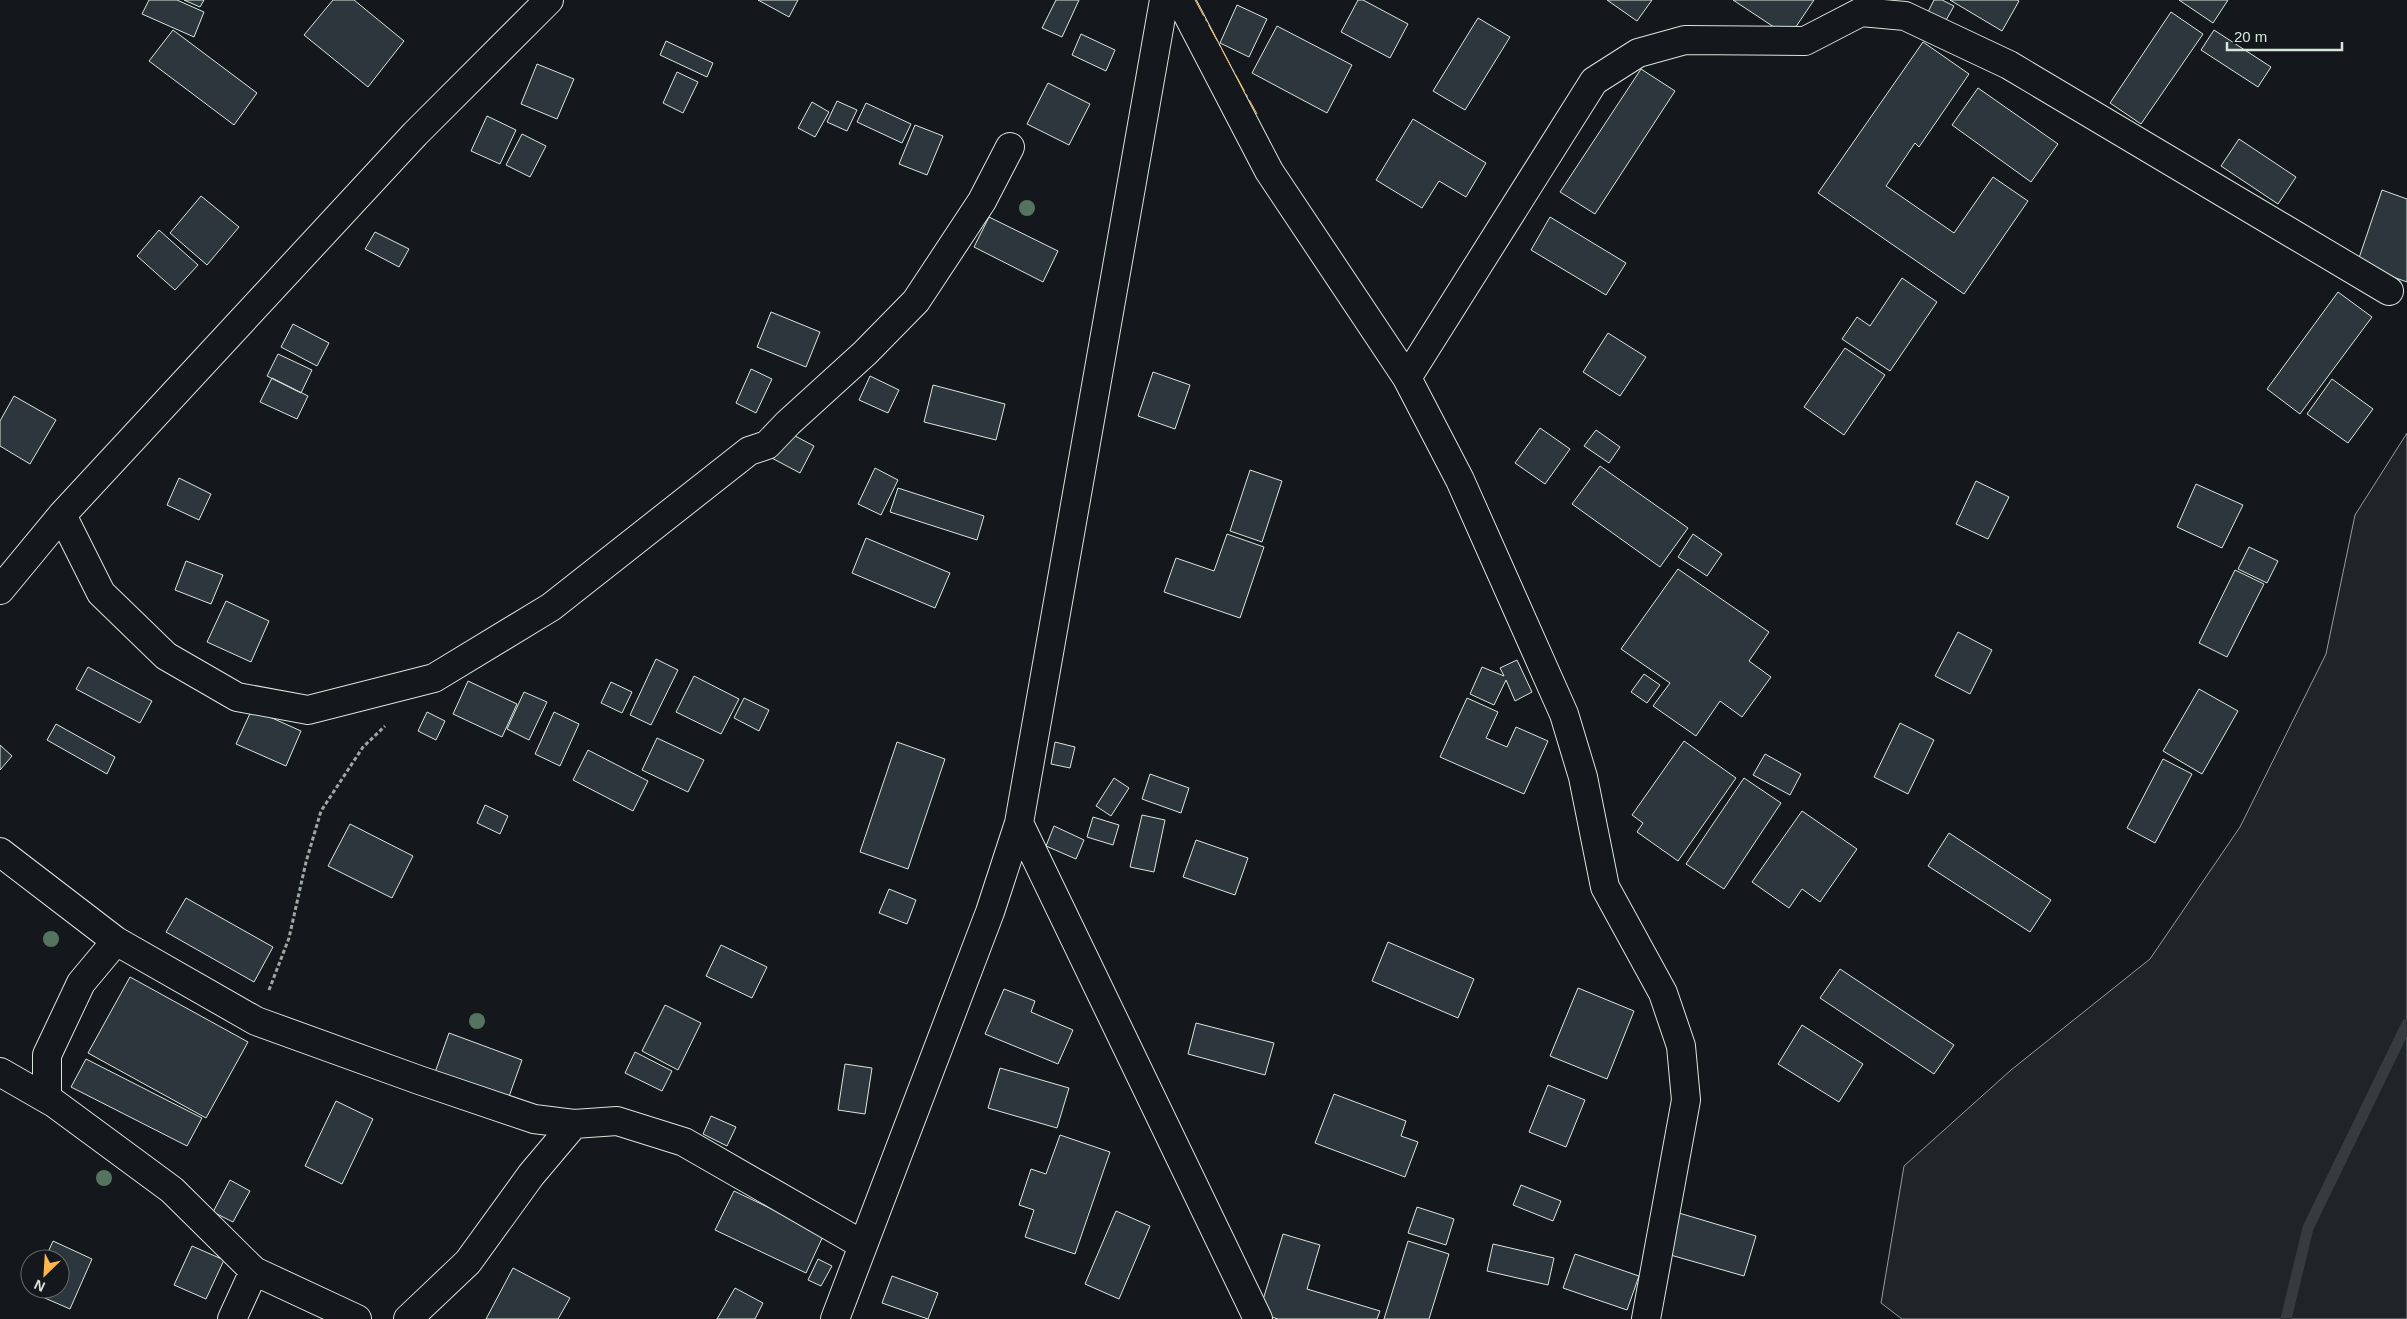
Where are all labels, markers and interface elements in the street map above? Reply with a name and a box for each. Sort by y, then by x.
scale bar [2227,20,2342,52]
text: 20 m [2234,28,2267,45]
north arrow [20,1249,70,1299]
text: N [32,1276,47,1295]

